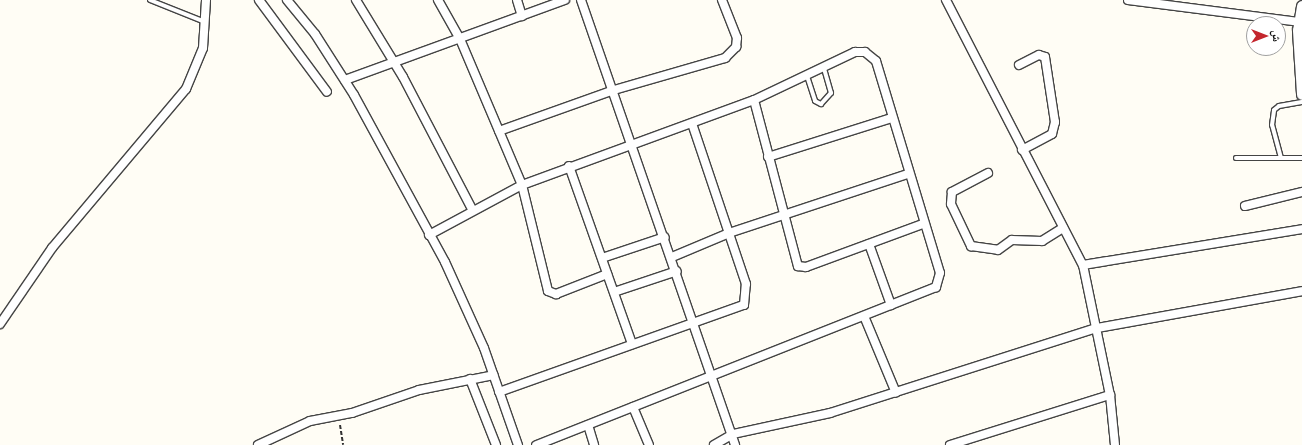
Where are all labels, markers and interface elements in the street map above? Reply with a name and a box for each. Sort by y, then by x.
north arrow [1246,16,1286,56]
text: ش [1270,30,1285,42]

